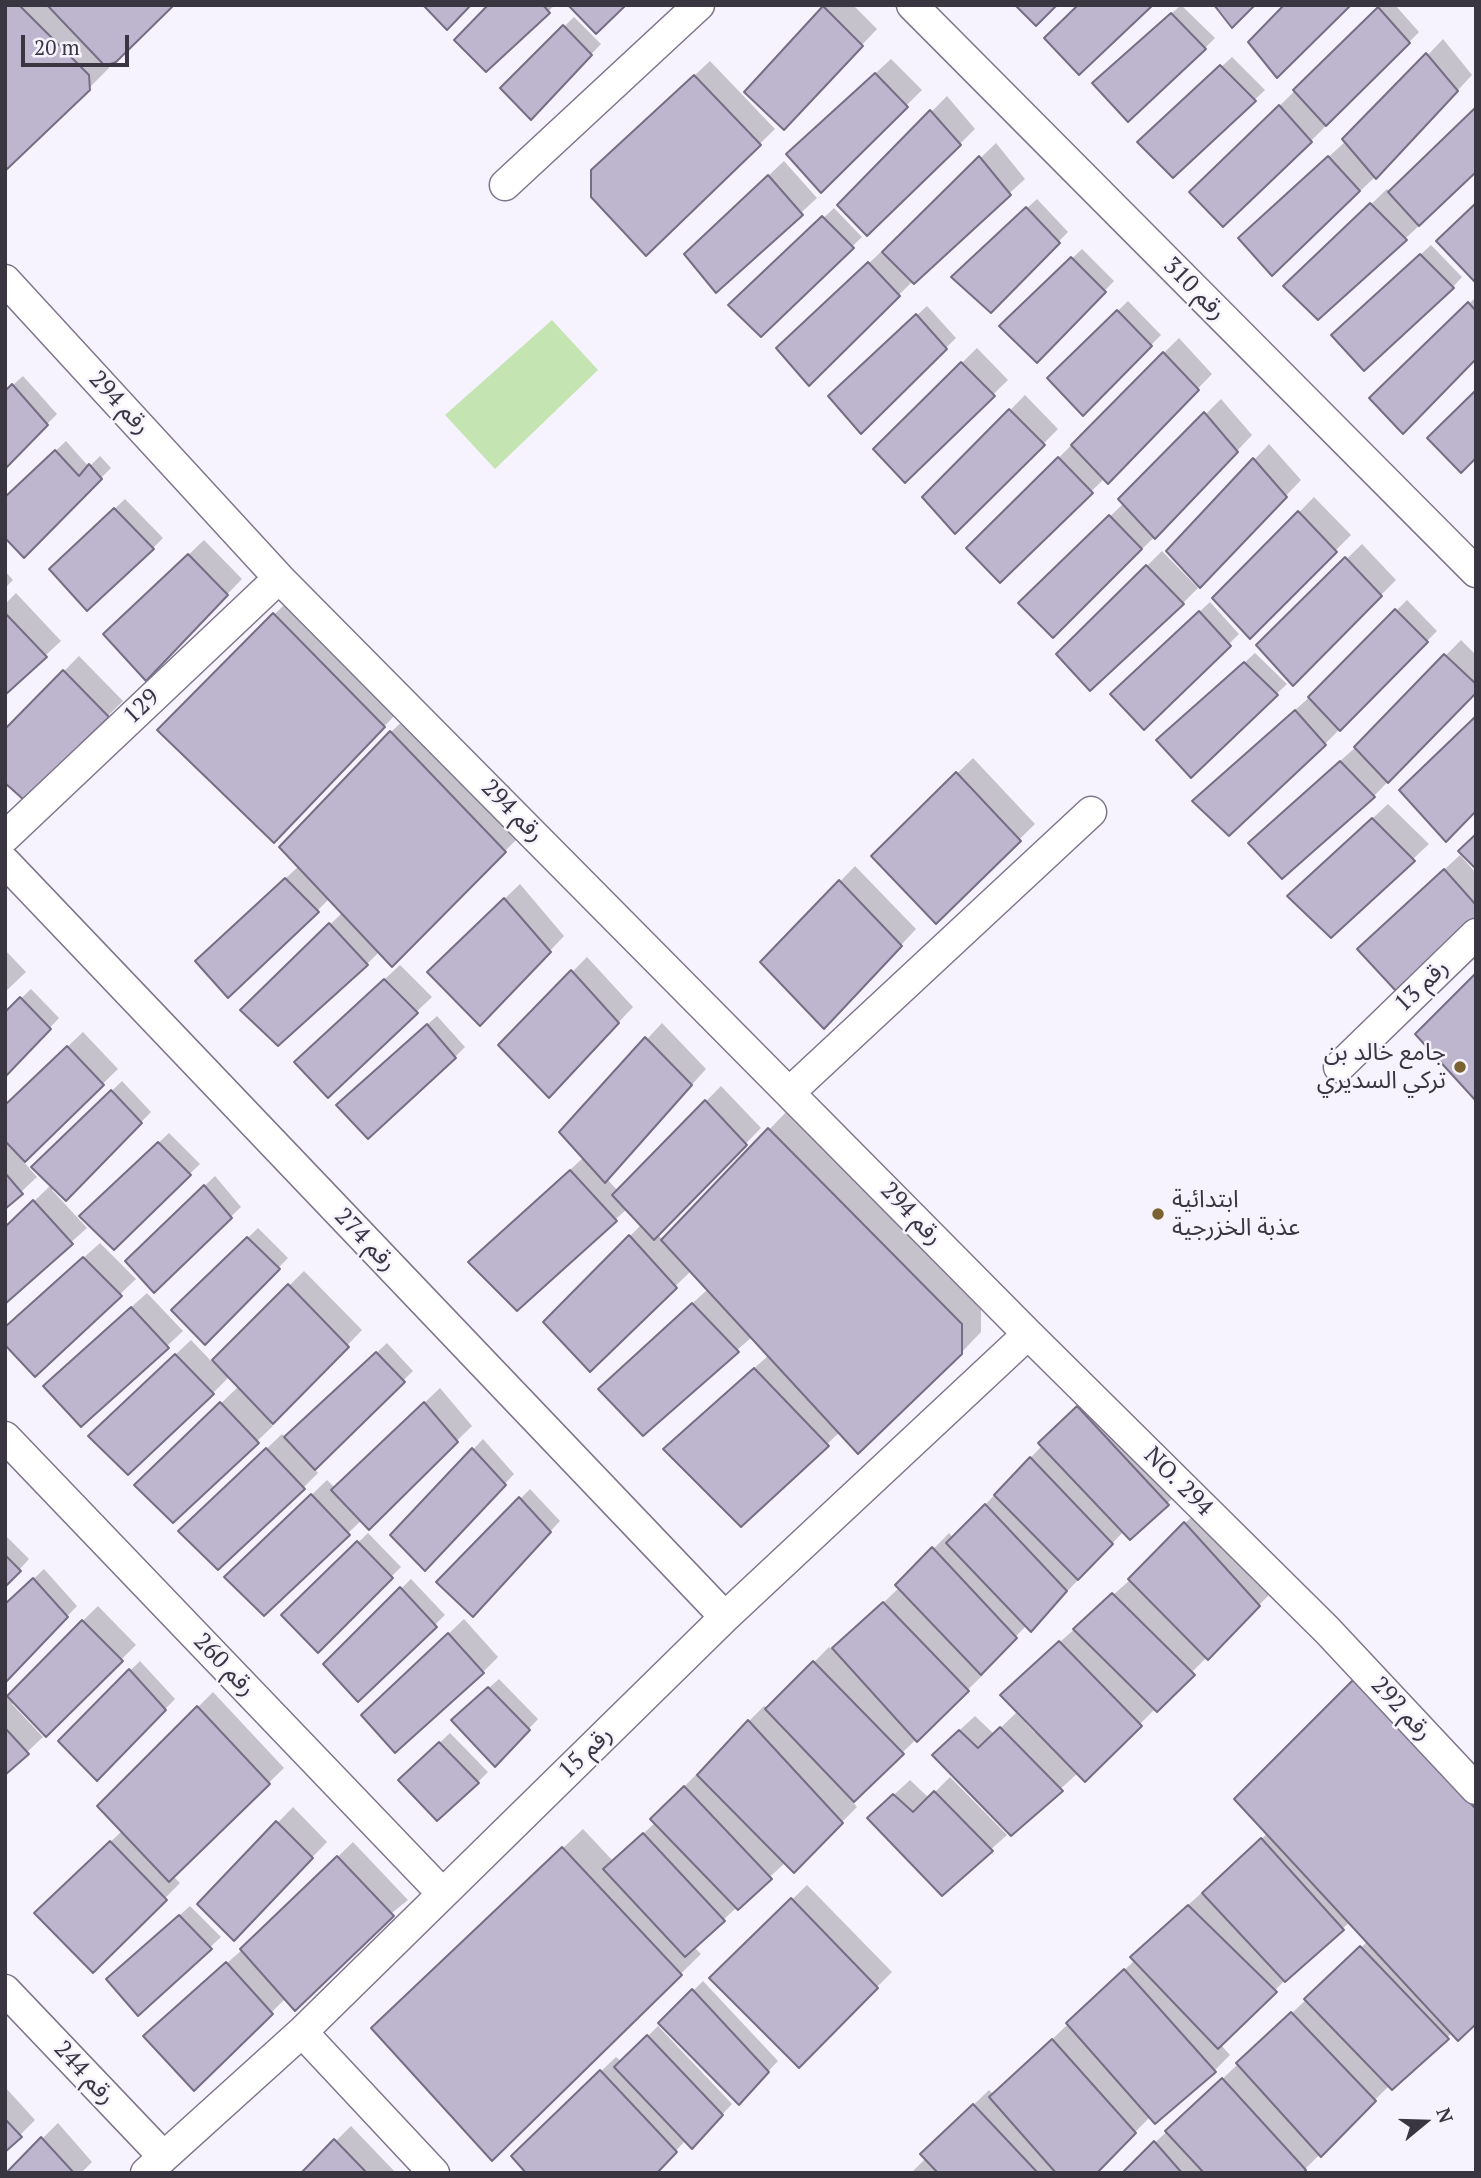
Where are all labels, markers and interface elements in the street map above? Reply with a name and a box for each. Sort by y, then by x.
scale bar [24,21,133,65]
text: 20 m [34,33,80,61]
street label: رقم 310 [1157,252,1231,326]
street label: رقم 294 [82,365,156,441]
street label: 129 [118,683,166,731]
street label: رقم 294 [475,774,549,848]
street label: رقم 13 [1389,954,1455,1018]
place label: جامع خالد بن تركي السديري [1317,1039,1446,1095]
marker: جامع خالد بن تركي السديري [1452,1059,1468,1075]
street label: رقم 294 [874,1176,948,1252]
place label: ابتدائية عذبة الخزرجية [1172,1186,1300,1242]
street label: رقم 274 [328,1202,402,1278]
marker: ابتدائية عذبة الخزرجية [1150,1206,1166,1222]
street label: NO. 294 [1138,1442,1218,1522]
street label: رقم 260 [187,1627,261,1703]
street label: رقم 292 [1364,1671,1438,1747]
street label: رقم 15 [553,1721,619,1785]
street label: رقم 244 [47,2035,121,2111]
north arrow [1390,2087,1460,2157]
text: N [1431,2104,1459,2126]

